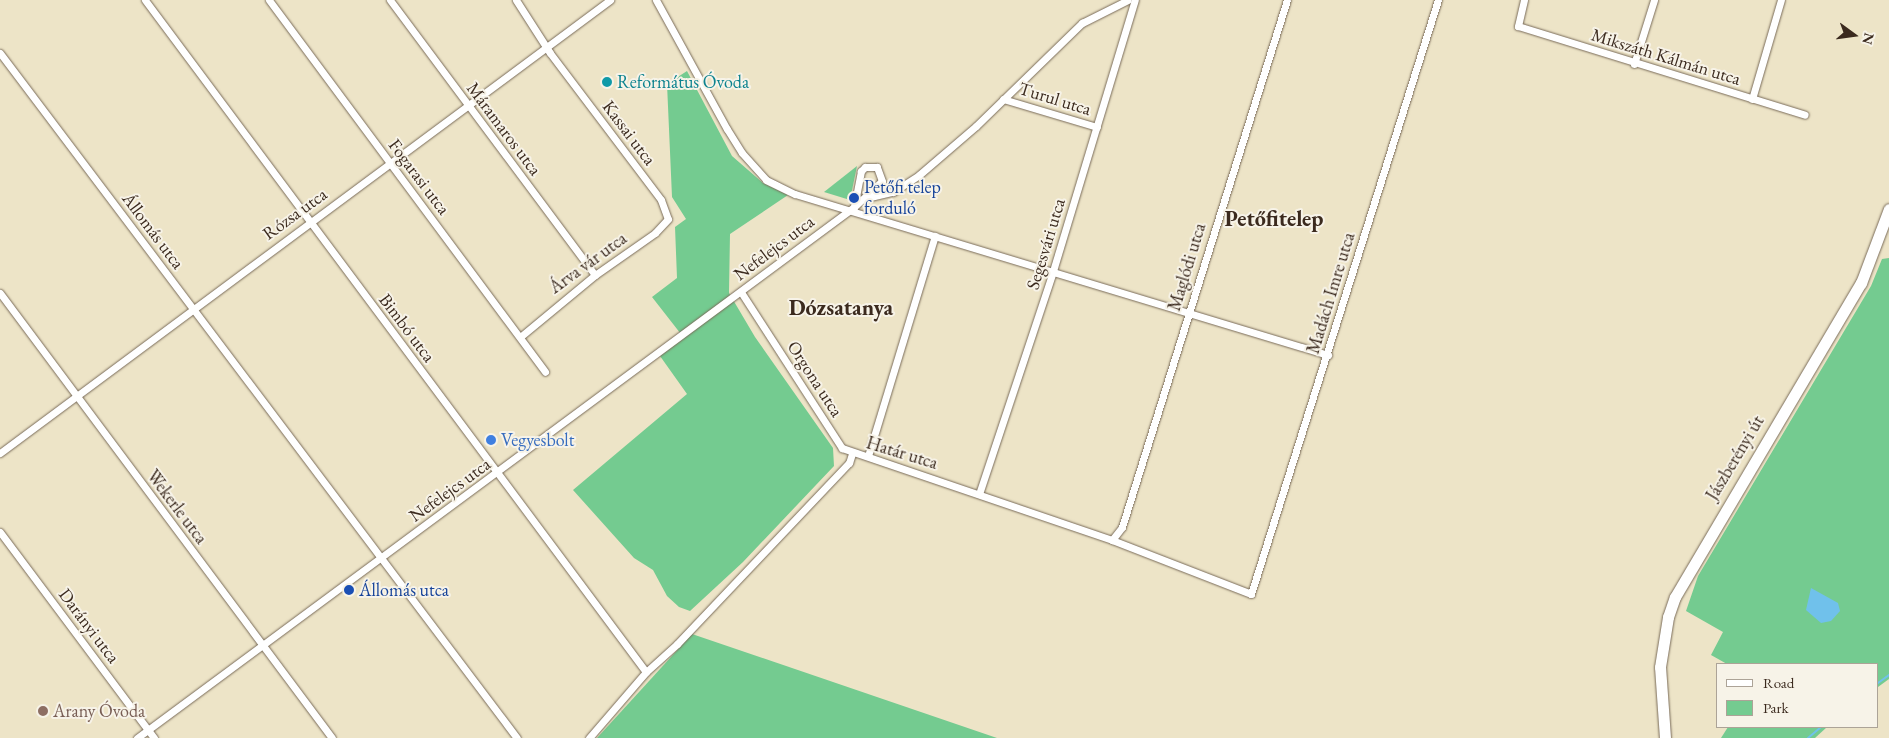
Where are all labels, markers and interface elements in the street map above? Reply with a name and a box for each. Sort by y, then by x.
north arrow [1829,10,1879,60]
street label: Mikszáth Kálmán utca [1589,24,1743,90]
text: N [1858,31,1879,46]
place label: Református Óvoda [617,71,749,93]
marker: Református Óvoda [601,76,613,88]
street label: Máramaros utca [462,78,546,180]
street label: Turul utca [1016,78,1094,120]
street label: Kassai utca [598,96,660,170]
street label: Fogarasi utca [384,135,454,219]
place label: Petőfi telep forduló [864,177,941,220]
street label: Rózsa utca [259,183,331,245]
street label: Állomás utca [117,189,189,273]
marker: Petőfi telep forduló [848,192,860,204]
street label: Segesvári utca [1022,196,1070,292]
district label: Petőfitelep [1225,206,1323,232]
street label: Nefelejcs utca [730,211,818,285]
street label: Maglódi utca [1163,221,1211,313]
street label: Árva vár utca [545,228,631,298]
street label: Madách Imre utca [1302,230,1360,356]
street label: Bimbó utca [374,290,440,366]
district label: Dózsatanya [789,295,893,321]
street label: Orgona utca [782,337,848,421]
street label: Jászberényi út [1701,412,1769,504]
place label: Vegyesbolt [501,429,574,451]
street label: Határ utca [864,432,940,474]
marker: Vegyesbolt [485,434,497,446]
street label: Nefelejcs utca [405,453,495,527]
street label: Wekerle utca [142,466,212,548]
place label: Állomás utca [359,579,449,601]
street label: Darányi utca [54,584,124,668]
marker: Állomás utca [343,584,355,596]
legend [1716,663,1879,728]
text: Road [1763,673,1794,692]
text: Park [1763,698,1789,717]
place label: Arany Óvoda [53,700,145,722]
marker: Arany Óvoda [37,705,49,717]

